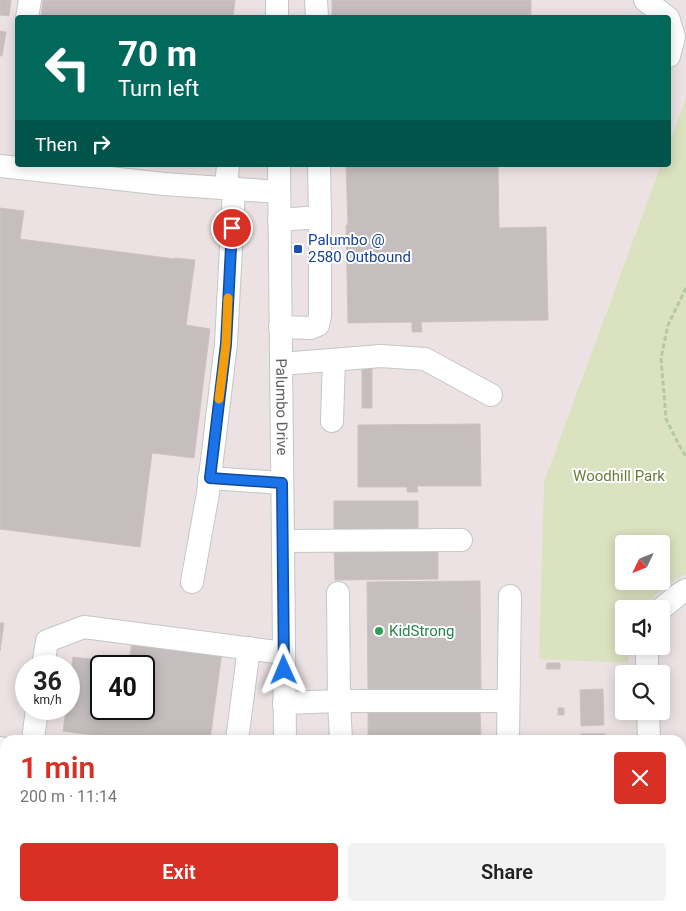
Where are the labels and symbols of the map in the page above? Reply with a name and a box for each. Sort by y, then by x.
pin [211,207,253,249]
place label: Palumbo @ 2580 Outbound [308,231,411,266]
marker: Palumbo @ 2580 Outbound [292,243,304,255]
street label: Palumbo Drive [272,358,291,456]
park label: Woodhill Park [573,467,665,485]
north arrow [615,535,670,590]
place label: KidStrong [389,622,455,640]
marker: KidStrong [373,625,385,637]
position arrow [257,643,309,695]
speed limit sign: 40 [90,655,155,720]

